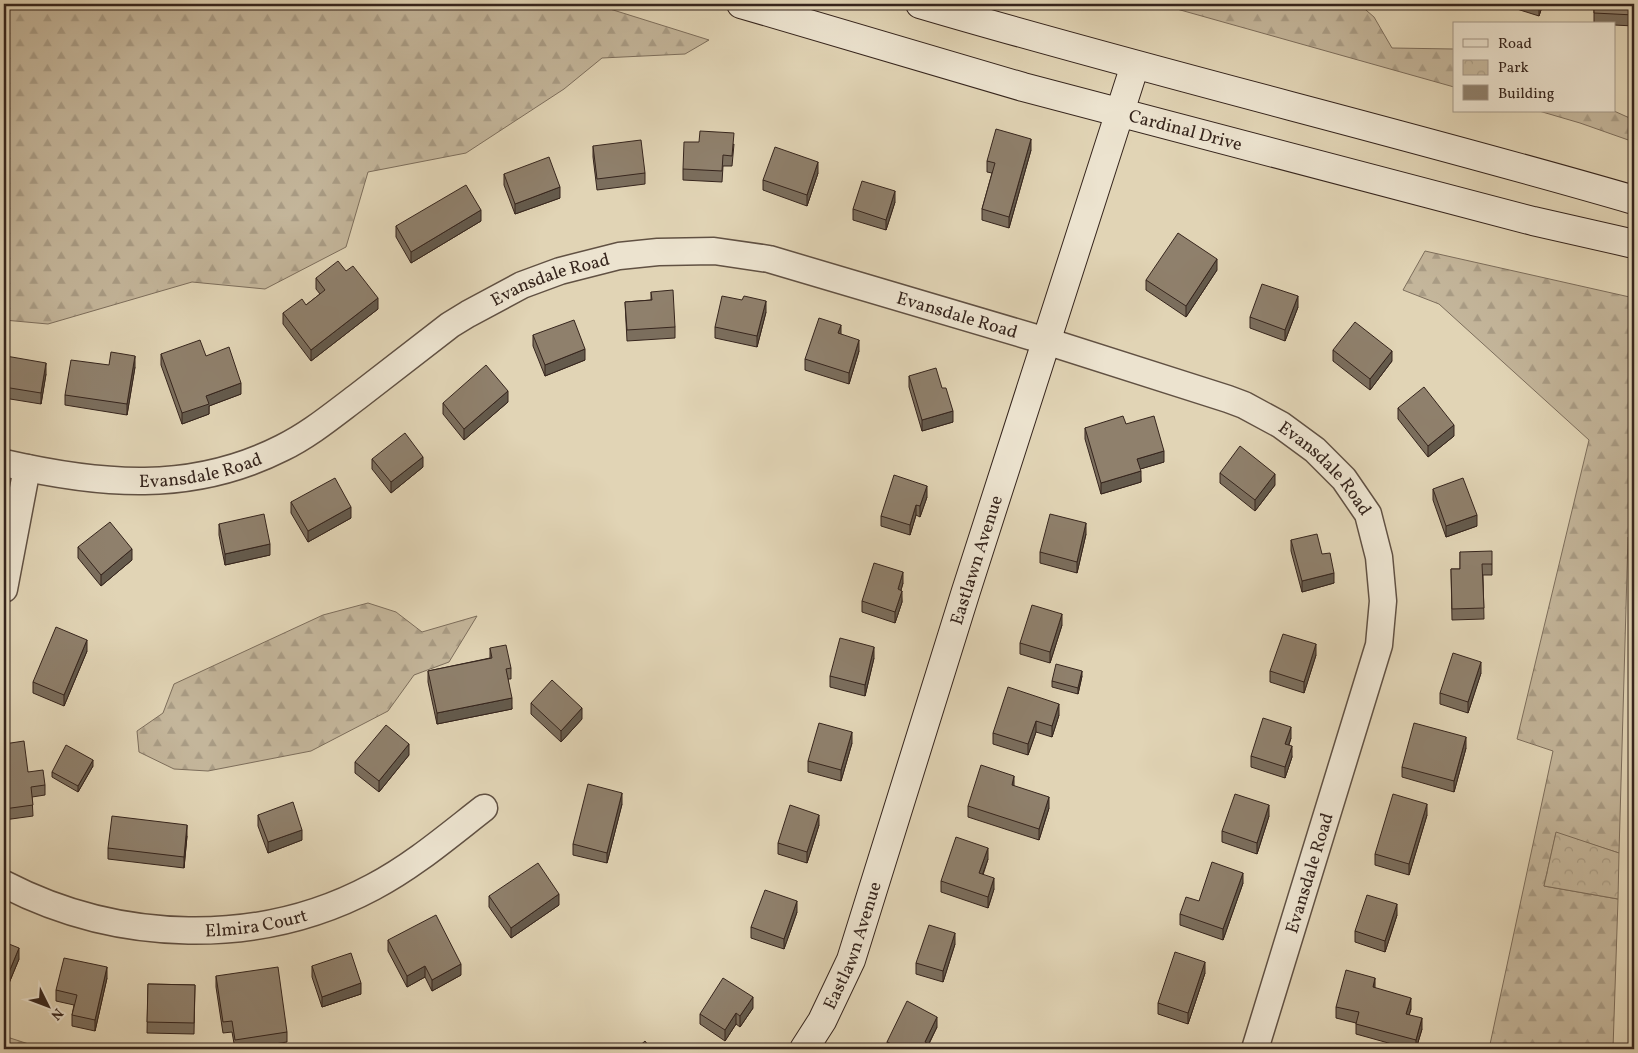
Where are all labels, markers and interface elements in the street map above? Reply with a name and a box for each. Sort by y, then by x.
legend [1453,22,1616,112]
text: Road [1498,34,1532,55]
text: Park [1498,58,1529,79]
text: Building [1498,84,1555,105]
street label: Cardinal Drive [1126,104,1245,158]
street label: Evansdale Road [487,248,612,313]
street label: Evansdale Road [893,286,1020,346]
street label: Evansdale Road [1273,416,1377,521]
street label: Evansdale Road [139,447,266,495]
street label: Eastlawn Avenue [945,492,1010,628]
street label: Evansdale Road [1280,810,1341,937]
street label: Eastlawn Avenue [818,879,889,1014]
street label: Elmira Court [205,904,310,944]
north arrow [22,980,72,1030]
text: N [46,1004,67,1024]

